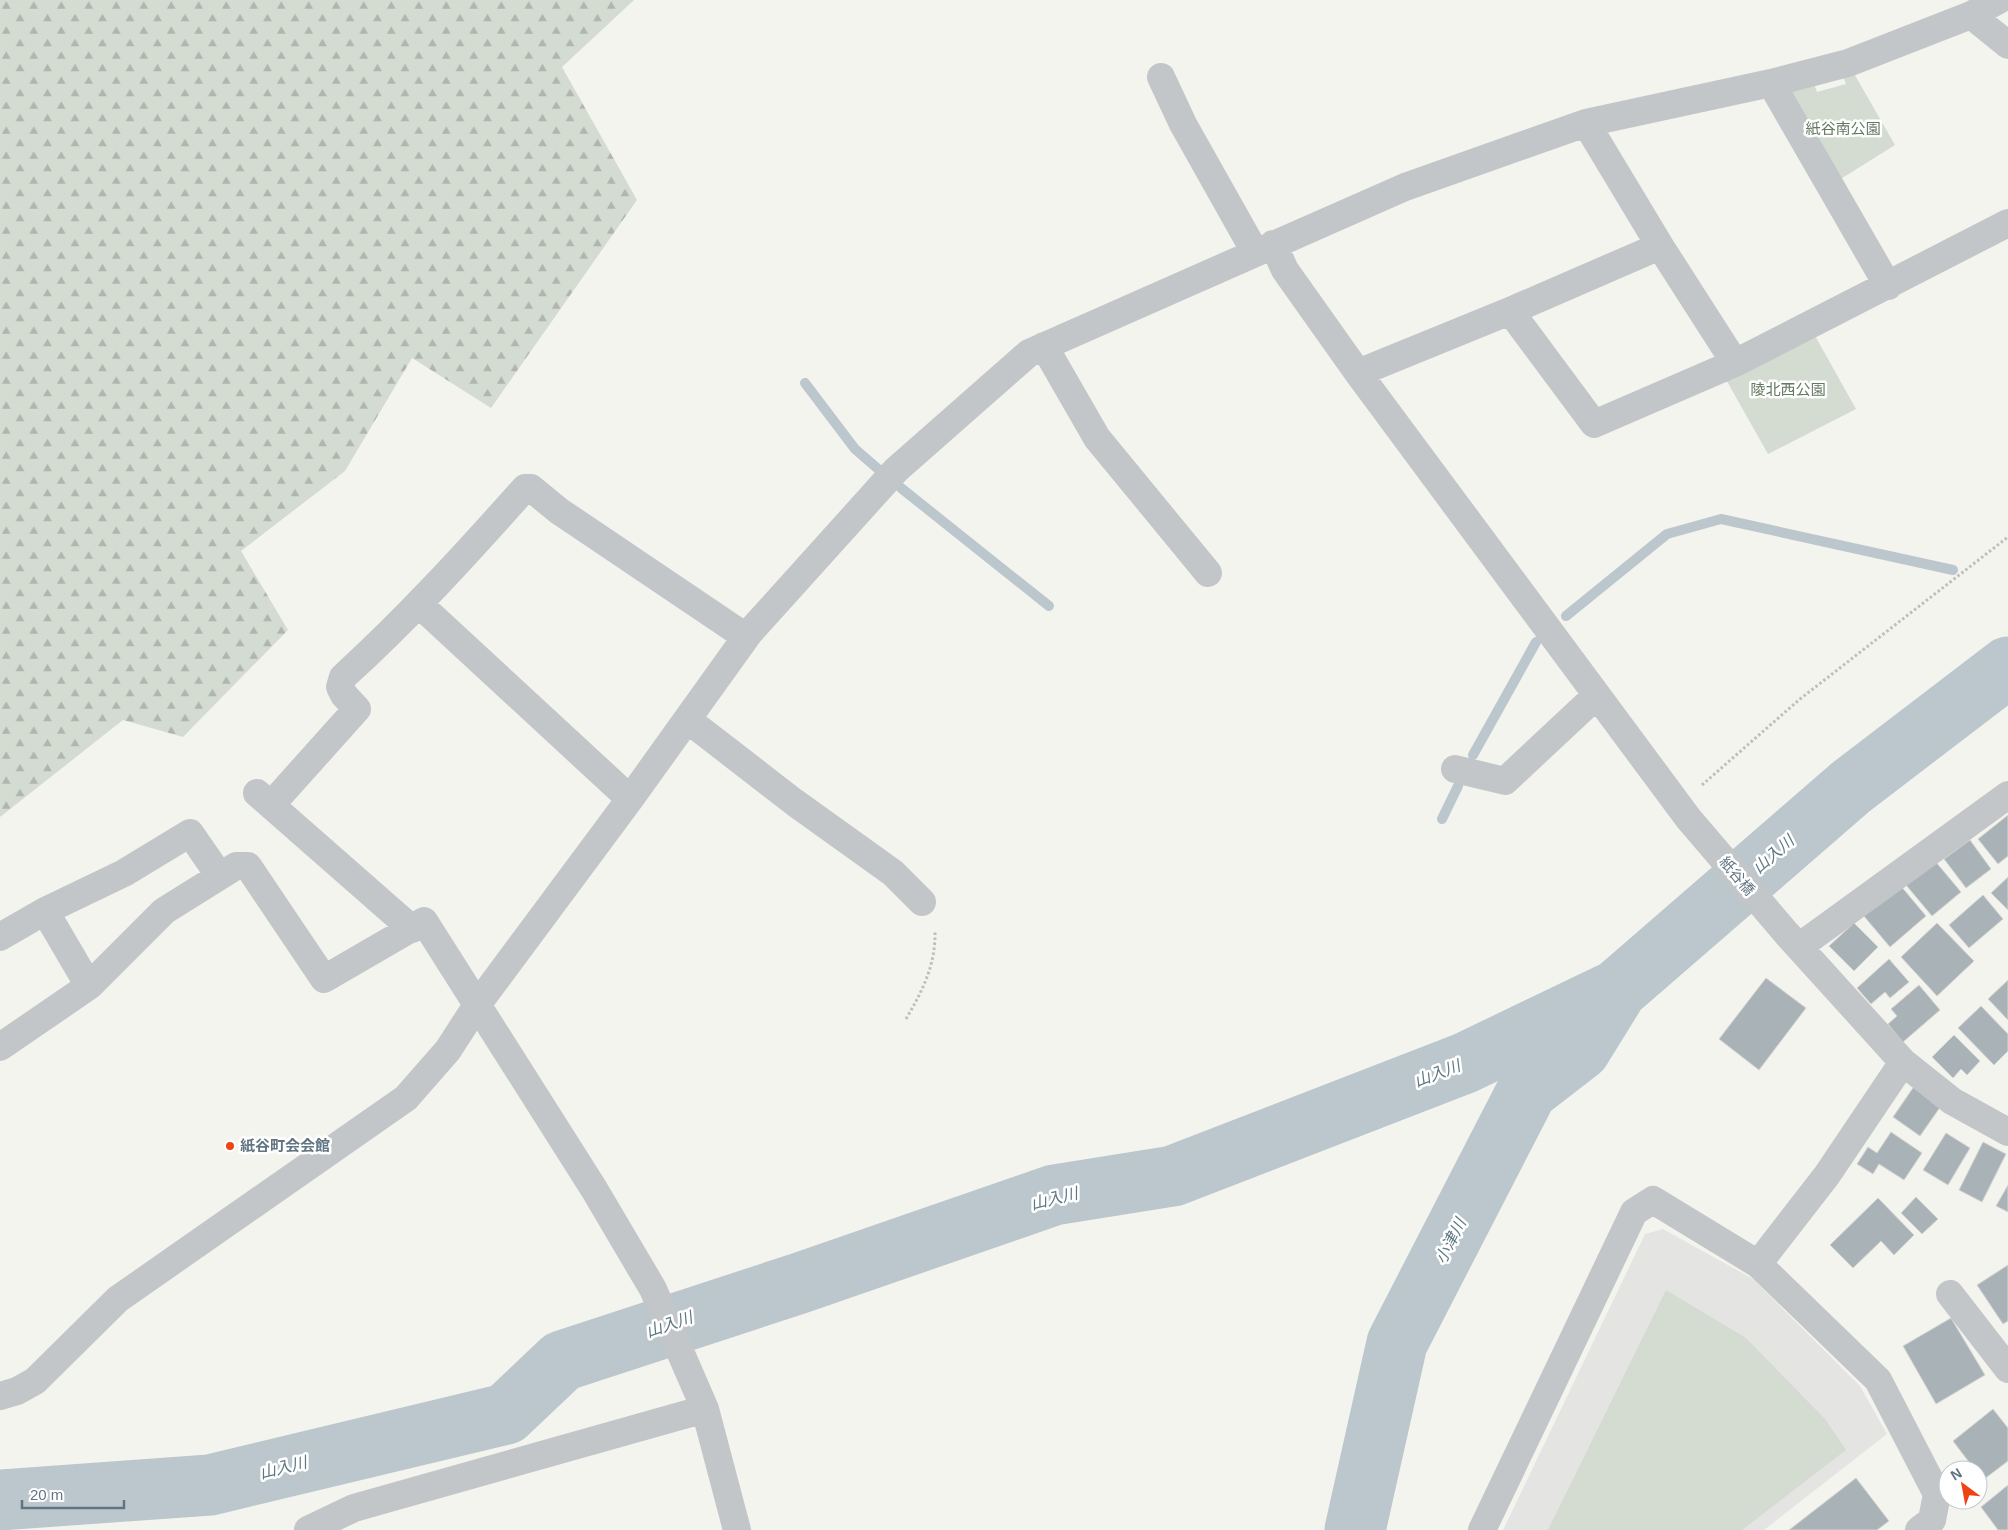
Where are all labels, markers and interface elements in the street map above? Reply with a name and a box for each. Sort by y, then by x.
park label: 紙谷南公園 [1805,120,1881,137]
park label: 陵北西公園 [1750,381,1826,398]
water label: 山入川 [1750,831,1799,877]
street label: 紙谷橋 [1716,853,1758,898]
water label: 山入川 [1412,1056,1464,1090]
place label: 紙谷町会会館 [240,1137,330,1154]
marker: 紙谷町会会館 [224,1140,236,1152]
water label: 山入川 [1029,1184,1081,1213]
water label: 小津川 [1432,1214,1470,1266]
water label: 山入川 [644,1308,697,1340]
water label: 山入川 [258,1453,310,1482]
north arrow [1938,1460,1988,1510]
text: N [1948,1465,1965,1483]
scale bar [22,1478,125,1510]
text: 20 m [30,1486,63,1503]

